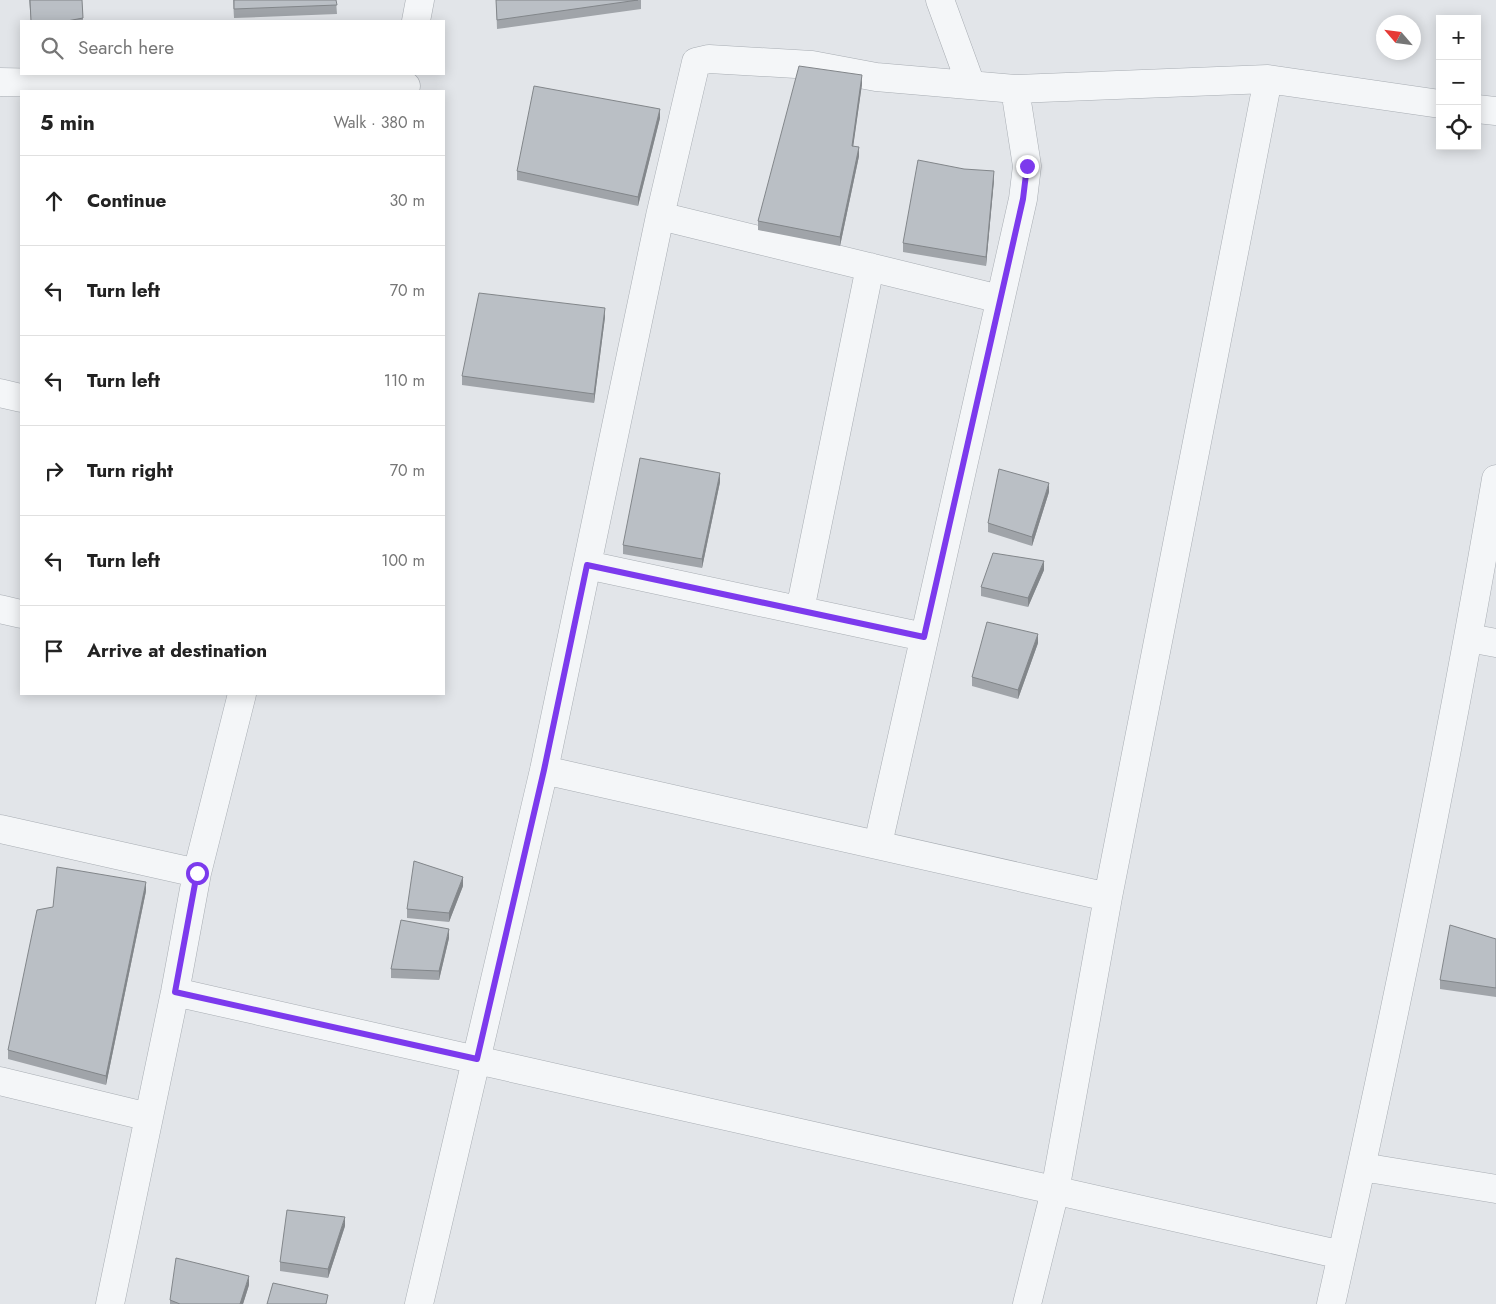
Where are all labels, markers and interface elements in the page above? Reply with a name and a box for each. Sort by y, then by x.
north arrow [1376,15,1421,60]
map controls [1436,15,1481,150]
button: + [1436,15,1481,60]
search box [20,20,445,75]
icon: search [38,34,66,62]
text: Search here [78,34,174,61]
button: − [1436,60,1481,105]
button: locate [1436,105,1481,150]
text: 5 min [40,108,95,138]
text: Walk · 380 m [334,111,425,134]
route end [1016,155,1039,178]
icon: ahead [40,187,68,215]
text: Continue [87,187,166,214]
text: 30 m [389,189,425,212]
icon: left [40,277,68,305]
text: Turn left [87,277,160,304]
text: 70 m [390,279,425,302]
icon: left [40,367,68,395]
text: Turn left [87,367,160,394]
text: 110 m [384,369,425,392]
icon: right [40,457,68,485]
text: Turn right [87,457,173,484]
text: 70 m [390,459,425,482]
icon: left [40,547,68,575]
text: Turn left [87,547,160,574]
text: 100 m [381,549,425,572]
icon: arrive [40,637,68,665]
text: Arrive at destination [87,637,267,664]
route start [186,862,209,885]

